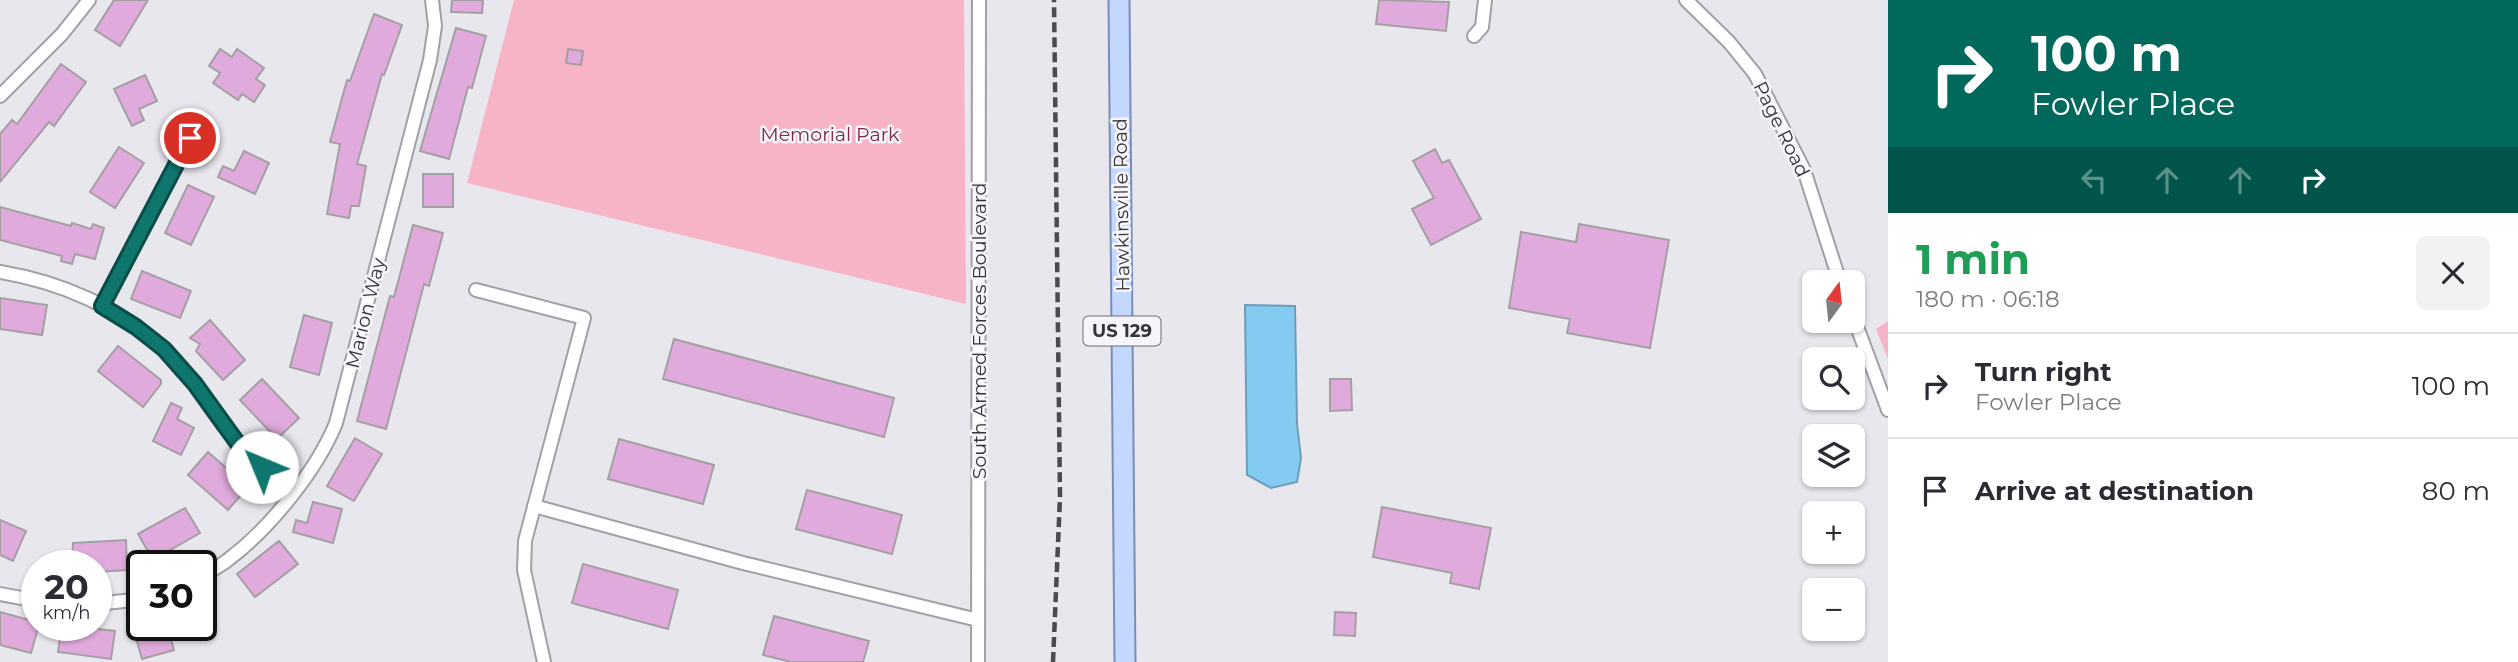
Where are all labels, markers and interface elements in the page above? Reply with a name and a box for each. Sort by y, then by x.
text: 100 m [2031,24,2182,83]
icon: right [1916,28,2007,119]
street label: Page Road [1748,78,1815,181]
text: Fowler Place [2031,84,2235,123]
pin [160,108,220,168]
street label: Hawkinsville Road [1108,118,1135,292]
icon: arrive [171,119,209,157]
park label: Memorial Park [761,123,900,146]
icon: left [2075,161,2113,199]
icon: ahead [2148,161,2186,199]
icon: ahead [2221,161,2259,199]
icon: right [2294,161,2332,199]
street label: South Armed Forces Boulevard [968,183,991,479]
text: 1 min [1916,233,2030,285]
button: close [2416,236,2490,310]
street label: Marion Way [341,255,390,371]
north arrow [1802,270,1866,332]
map controls [1802,270,1865,641]
text: 180 m · 06:18 [1916,285,2060,313]
road number: US 129 [1084,316,1160,346]
button: search [1802,347,1865,410]
text: Turn right [1975,356,2111,388]
icon: right [1916,367,1954,405]
text: 100 m [2412,370,2490,402]
text: Fowler Place [1975,388,2122,416]
button: layers [1802,424,1865,487]
position arrow [225,430,299,504]
icon: arrive [1916,472,1954,510]
text: Arrive at destination [1975,475,2254,507]
text: 80 m [2422,475,2490,507]
button: + [1802,501,1865,564]
speed limit sign: 30 [126,550,217,641]
text: 20 [44,565,89,608]
button: − [1802,578,1865,641]
text: km/h [42,602,91,624]

